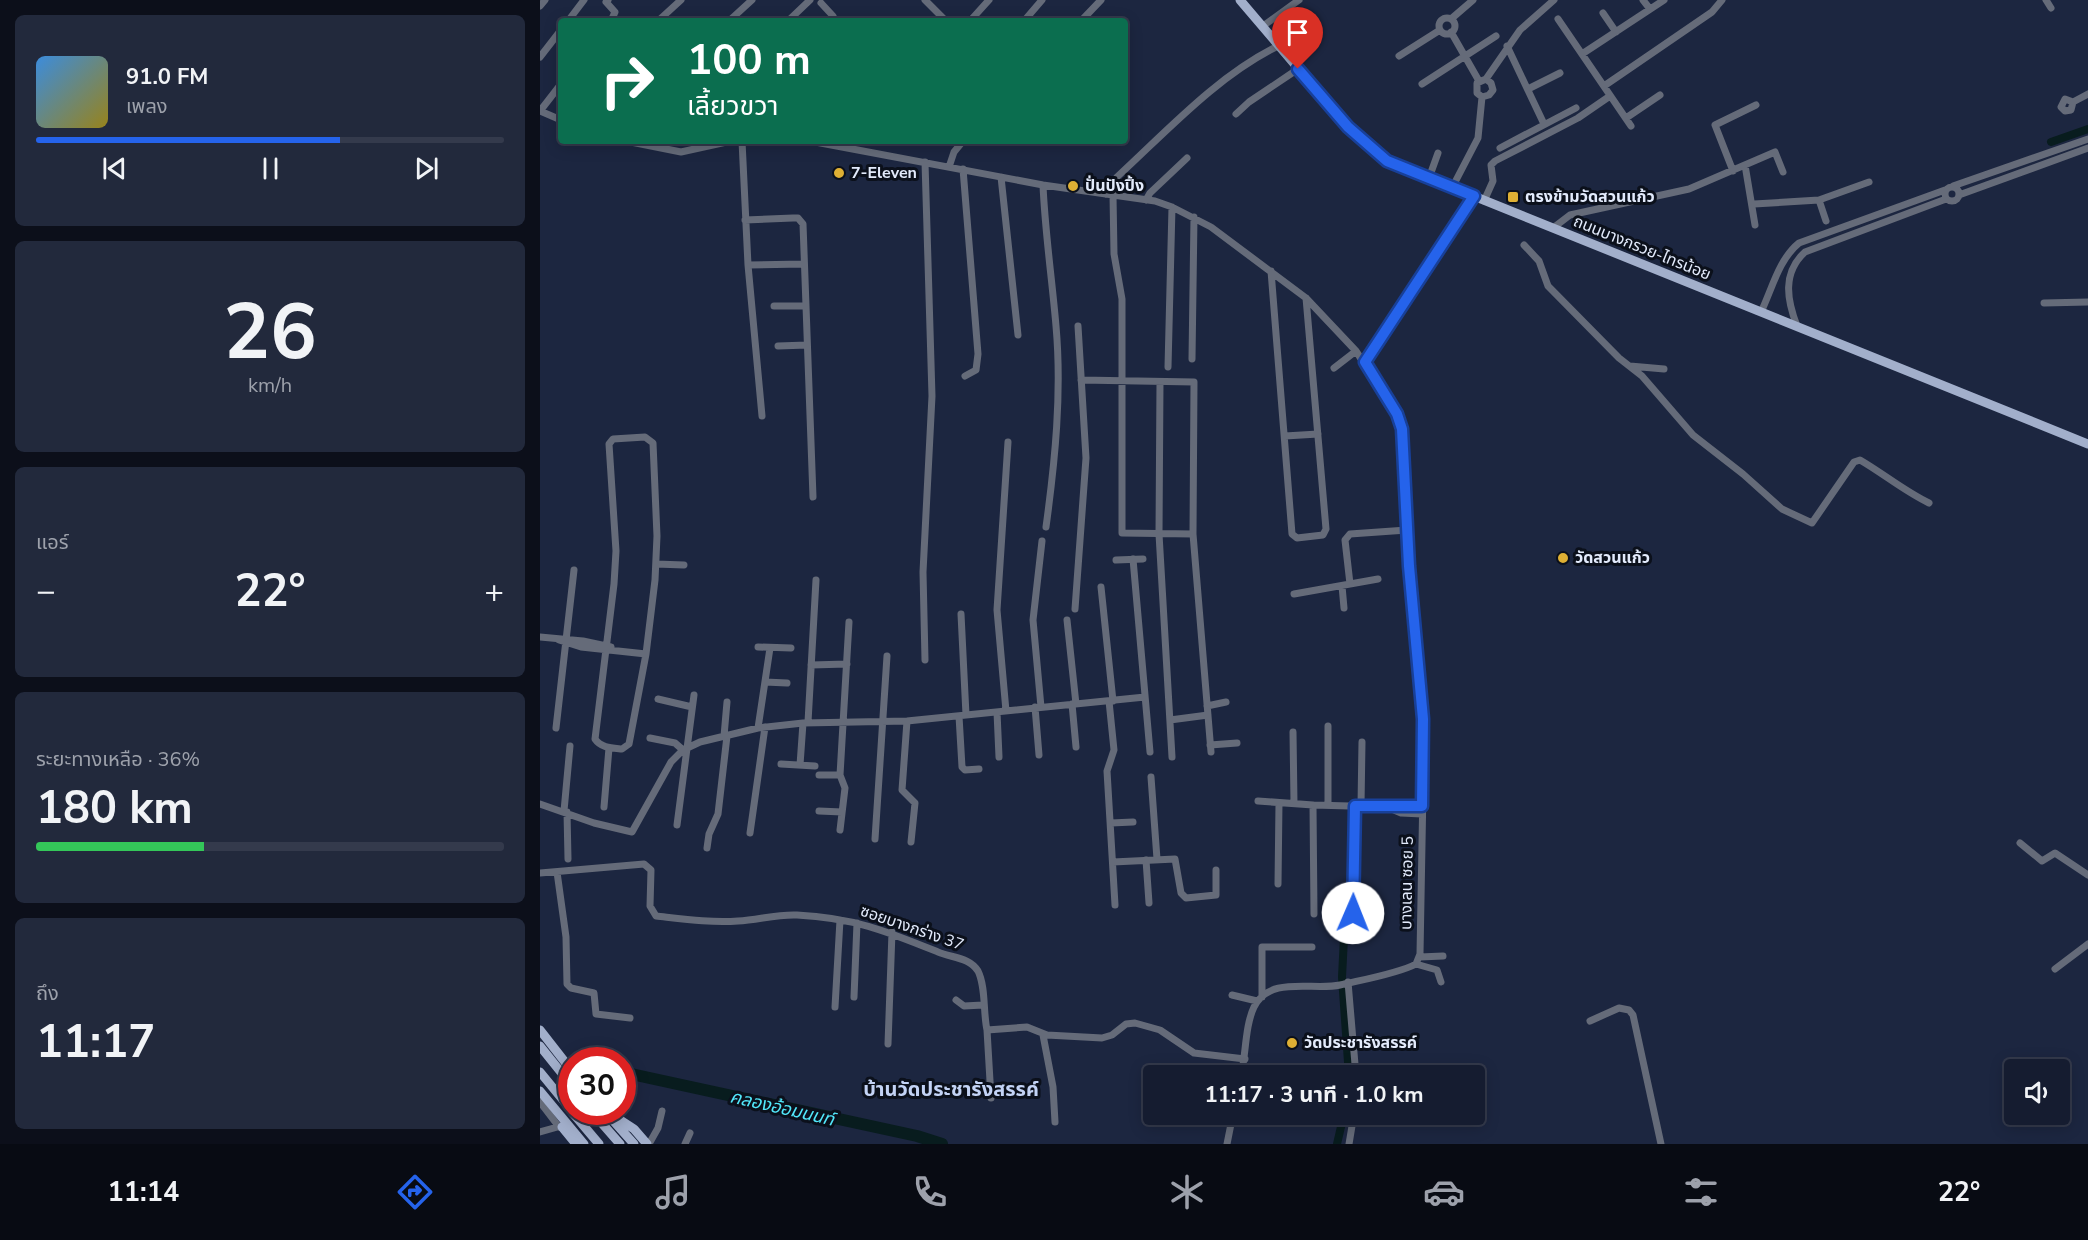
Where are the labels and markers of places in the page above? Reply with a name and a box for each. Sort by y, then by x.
pin [1272,7,1323,69]
place label: 7-Eleven [851,162,917,184]
marker: 7-Eleven [832,166,846,180]
place label: ปั่นปังปิ้ง [1085,175,1144,197]
marker: ปั่นปังปิ้ง [1066,179,1080,193]
place label: ตรงข้ามวัดสวนแก้ว [1525,186,1655,208]
marker: ตรงข้ามวัดสวนแก้ว [1506,190,1520,204]
place label: วัดสวนแก้ว [1575,547,1650,569]
marker: วัดสวนแก้ว [1556,551,1570,565]
place label: วัดประชารังสรรค์ [1304,1032,1417,1054]
marker: วัดประชารังสรรค์ [1285,1036,1299,1050]

